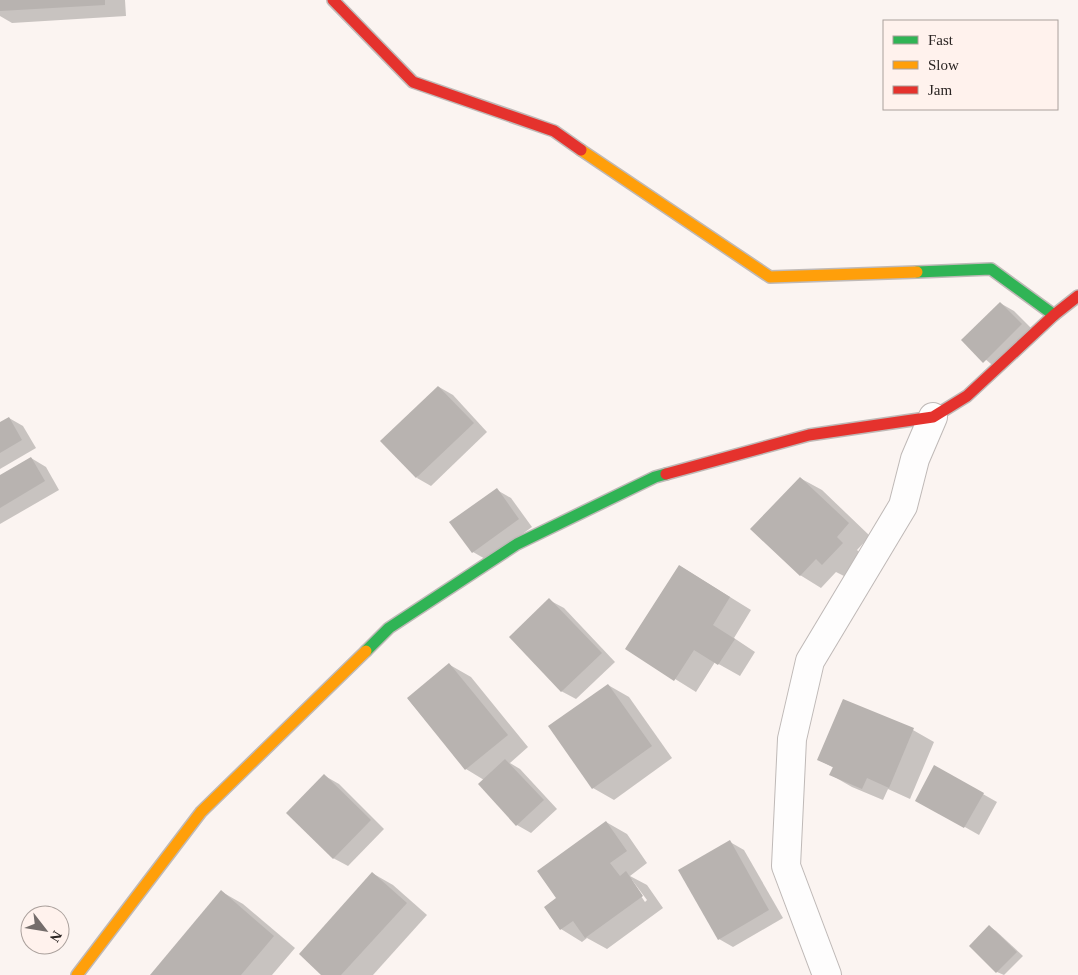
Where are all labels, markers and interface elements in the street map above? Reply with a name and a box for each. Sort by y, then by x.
legend [883,20,1058,110]
text: Fast [928,32,954,48]
text: Slow [928,57,959,73]
text: Jam [928,82,952,98]
north arrow [20,905,70,955]
text: N [47,928,65,945]

